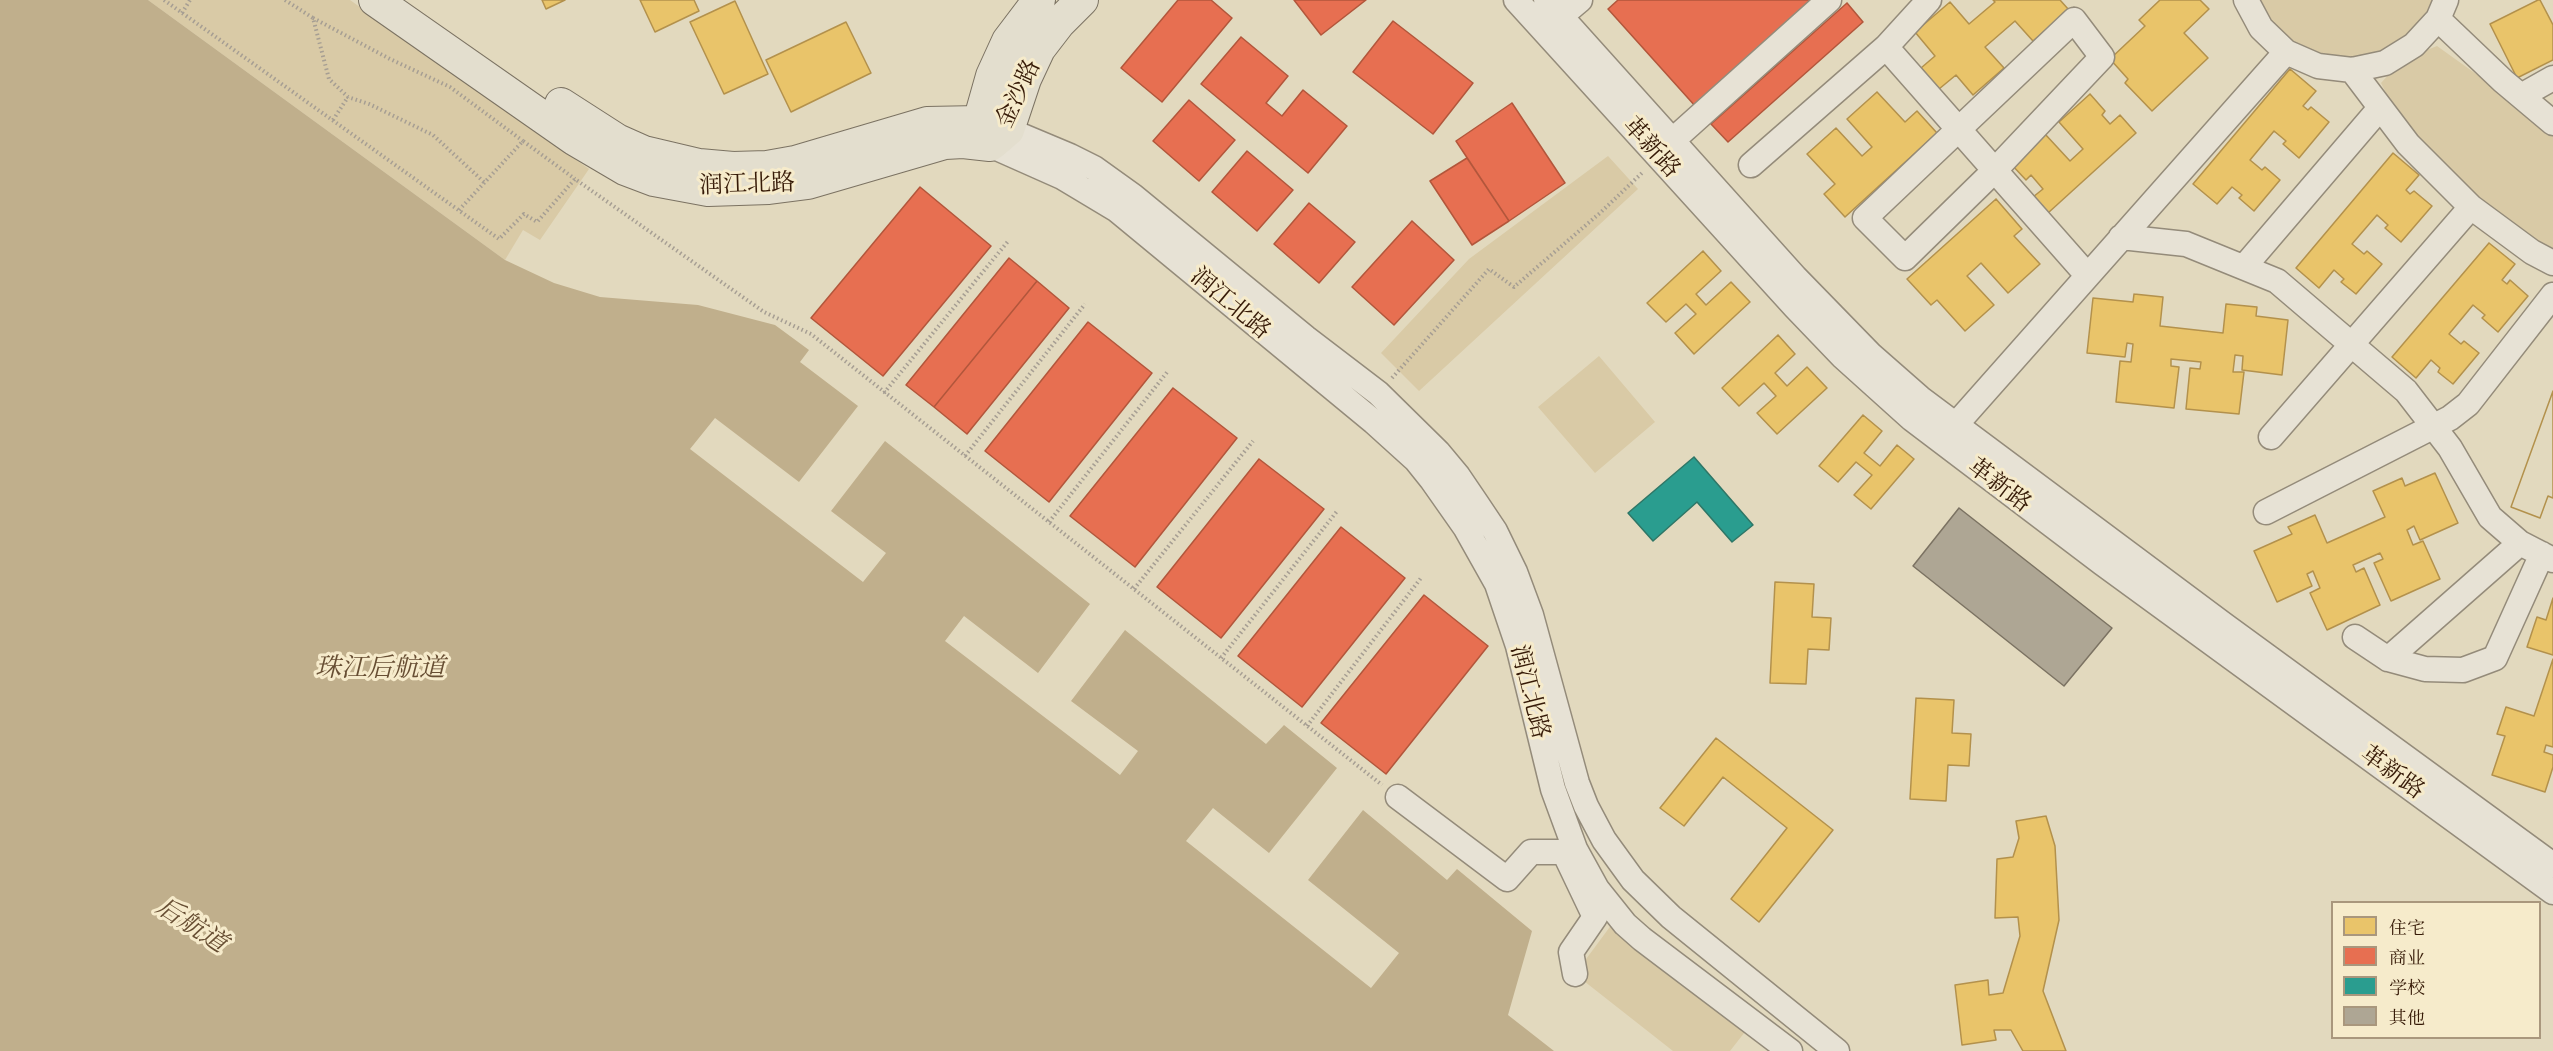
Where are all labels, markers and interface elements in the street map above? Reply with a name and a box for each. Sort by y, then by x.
street label: 金沙路 [991,55,1047,133]
street label: 革新路 [1616,112,1686,184]
street label: 润江北路 [699,169,795,201]
street label: 润江北路 [1184,262,1276,346]
street label: 革新路 [1962,453,2036,519]
street label: 润江北路 [1503,642,1555,742]
water label: 珠江后航道 [315,653,445,685]
street label: 革新路 [2354,740,2430,806]
water label: 后航道 [150,892,232,960]
legend [2331,901,2541,1039]
text: 住宅 [2389,920,2425,938]
text: 商业 [2389,950,2425,968]
text: 学校 [2389,980,2425,998]
text: 其他 [2389,1010,2425,1028]

